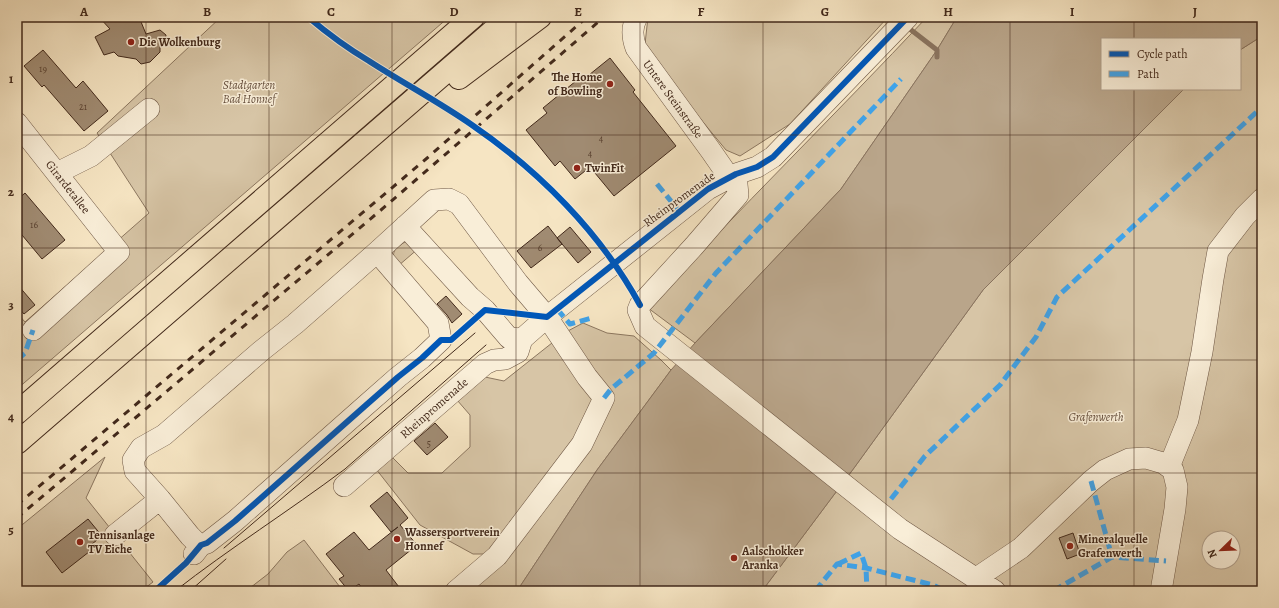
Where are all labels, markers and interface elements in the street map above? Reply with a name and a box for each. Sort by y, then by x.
text: A [79,3,89,20]
text: B [203,3,211,20]
text: C [327,3,335,20]
text: D [449,3,459,20]
text: E [574,3,582,20]
text: F [698,3,705,20]
text: G [821,3,829,20]
text: H [943,3,953,20]
text: I [1070,3,1075,20]
text: J [1193,3,1197,20]
place label: Die Wolkenburg [139,34,221,50]
marker: Die Wolkenburg [126,37,136,47]
legend [1101,38,1241,90]
text: Cycle path [1137,46,1188,62]
street label: Untere Steinstraße [639,57,707,141]
house number: 19 [39,62,47,75]
text: Path [1137,66,1160,82]
place label: The Home of Bowling [548,69,603,99]
text: 1 [9,70,14,87]
park label: Stadtgarten Bad Honnef [223,77,278,107]
marker: The Home of Bowling [605,79,615,89]
house number: 21 [79,100,88,113]
house number: 4 [599,132,604,145]
house number: 4 [588,147,593,160]
street label: Girardetallee [42,157,94,217]
place label: TwinFit [585,160,624,176]
marker: TwinFit [572,163,582,173]
street label: Rheinpromenade [640,168,718,230]
text: 2 [8,183,15,200]
house number: 16 [30,218,38,231]
house number: 6 [538,241,543,254]
text: 3 [8,296,14,313]
street label: Rheinpromenade [397,374,471,442]
text: 4 [8,408,14,425]
park label: Grafenwerth [1068,409,1124,425]
house number: 5 [427,437,431,450]
text: 5 [8,521,14,538]
place label: Wassersportverein Honnef [404,524,500,554]
place label: Tennisanlage TV Eiche [88,527,155,557]
north arrow [1201,530,1241,570]
place label: Mineralquelle Grafenwerth [1078,531,1148,561]
marker: Wassersportverein Honnef [392,534,402,544]
marker: Tennisanlage TV Eiche [75,537,85,547]
marker: Mineralquelle Grafenwerth [1065,541,1075,551]
place label: Aalschokker Aranka [741,543,804,573]
text: N [1204,547,1221,560]
marker: Aalschokker Aranka [729,553,739,563]

